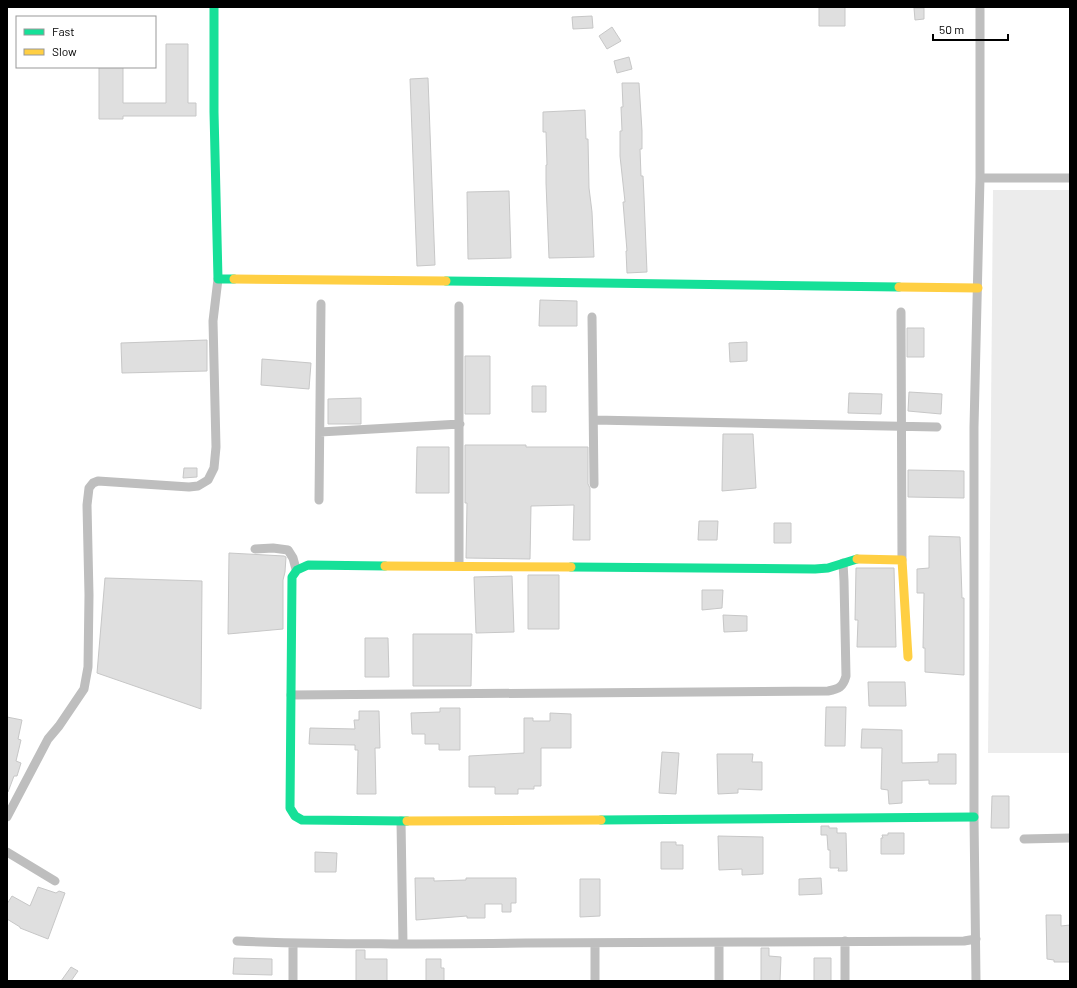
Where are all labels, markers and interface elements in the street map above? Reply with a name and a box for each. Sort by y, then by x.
legend [16,16,156,68]
scale bar [933,16,1008,42]
text: 50 m [939,22,964,36]
text: Fast [52,24,75,38]
text: Slow [52,44,77,58]

